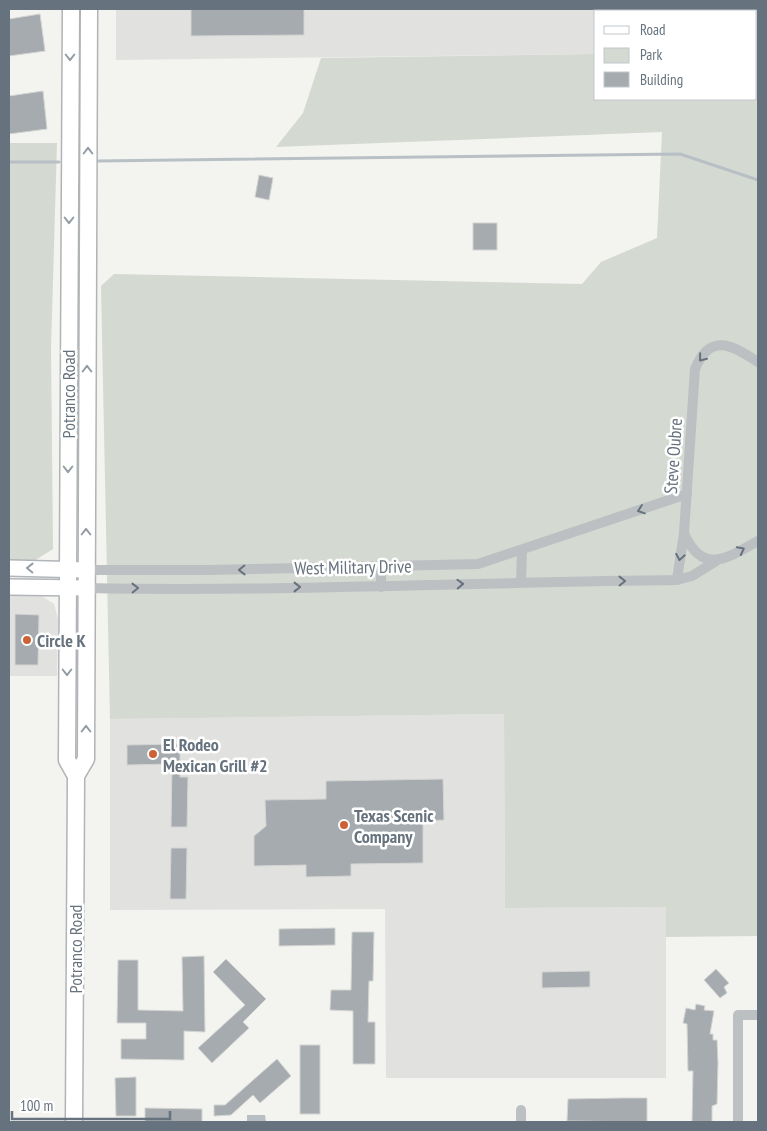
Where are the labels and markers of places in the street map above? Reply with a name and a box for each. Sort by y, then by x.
place label: Circle K [37,629,87,652]
marker: Circle K [21,634,33,646]
place label: El Rodeo Mexican Grill #2 [163,733,268,777]
marker: El Rodeo Mexican Grill #2 [147,748,159,760]
place label: Texas Scenic Company [354,804,434,848]
marker: Texas Scenic Company [338,819,350,831]

